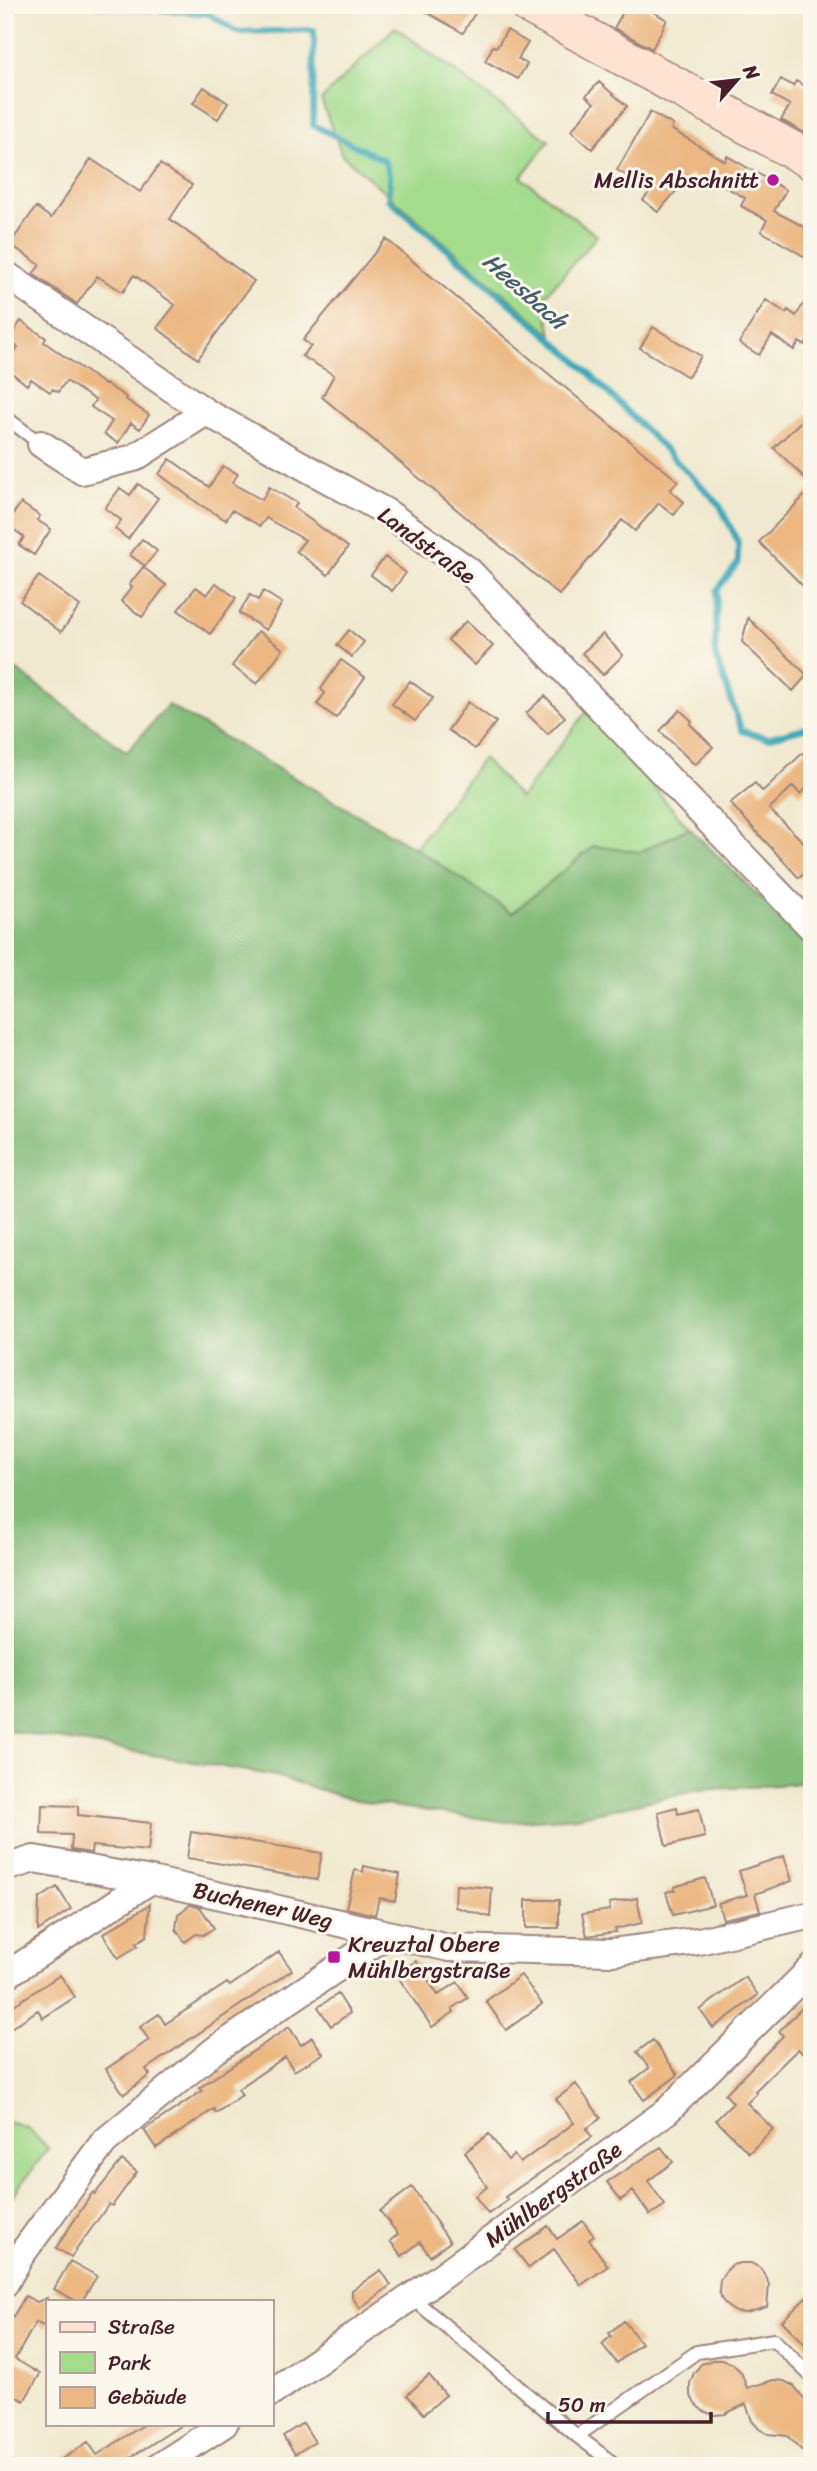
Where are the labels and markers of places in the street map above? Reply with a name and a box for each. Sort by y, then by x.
place label: Mellis Abschnitt [594,160,759,201]
marker: Mellis Abschnitt [765,172,781,188]
place label: Kreuztal Obere Mühlbergstraße [348,1924,510,1991]
marker: Kreuztal Obere Mühlbergstraße [326,1949,342,1965]

